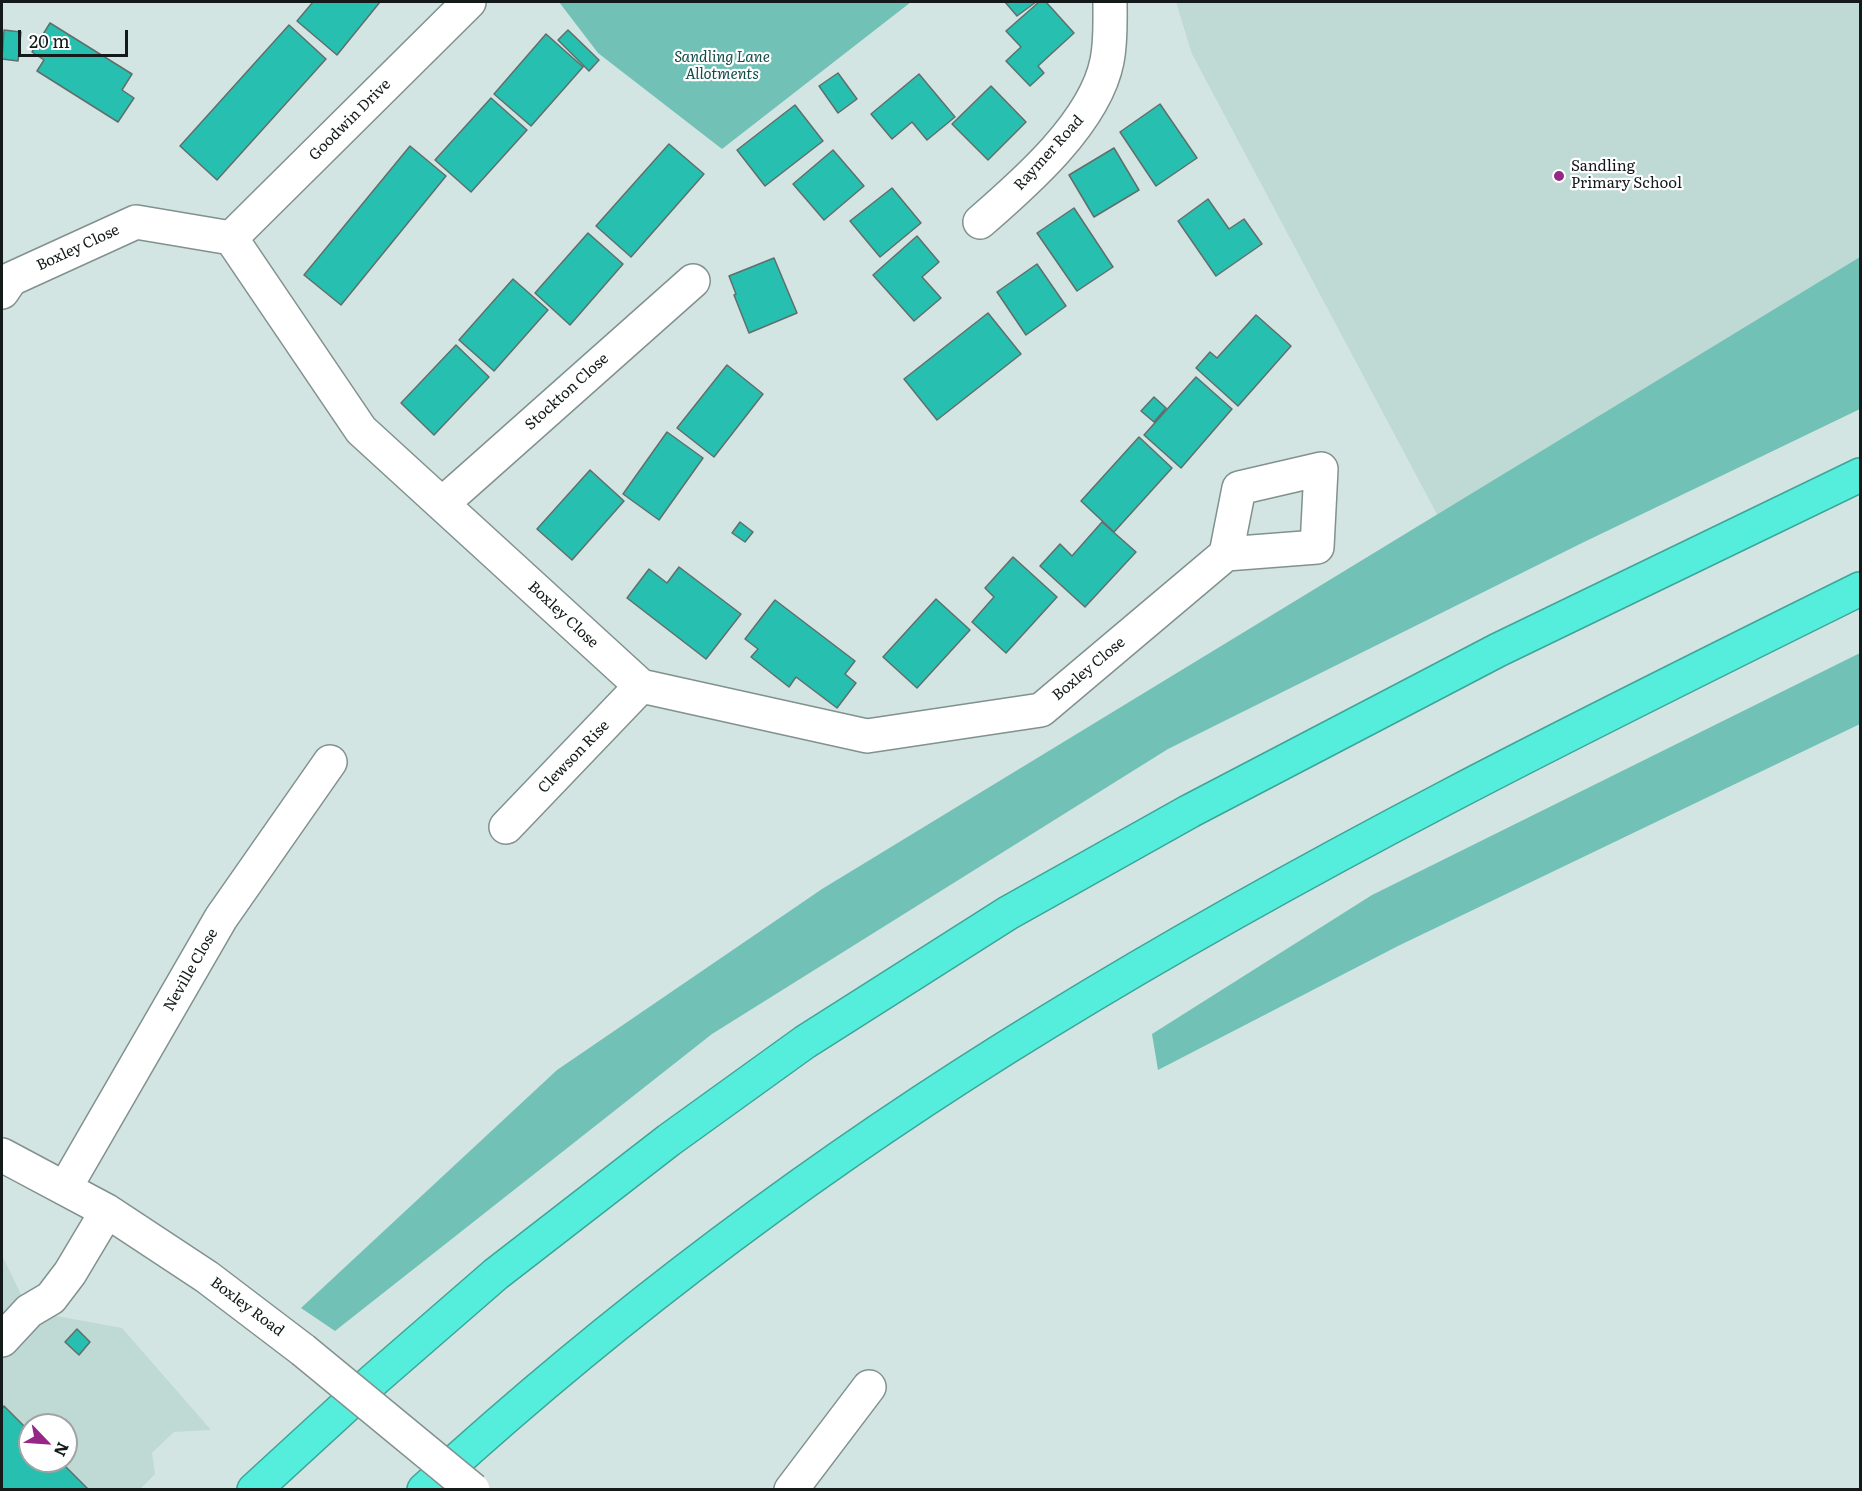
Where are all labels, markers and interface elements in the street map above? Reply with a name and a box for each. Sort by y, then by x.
scale bar [21,18,130,56]
text: 20 m [29,27,70,54]
park label: Sandling Lane Allotments [674,49,770,84]
street label: Goodwin Drive [305,75,395,165]
street label: Raymer Road [1010,112,1088,194]
place label: Sandling Primary School [1571,158,1682,193]
marker: Sandling Primary School [1552,169,1566,183]
street label: Boxley Close [34,221,122,275]
street label: Stockton Close [522,350,612,434]
street label: Boxley Close [524,578,602,652]
street label: Boxley Close [1049,633,1129,705]
street label: Clewson Rise [535,717,613,797]
street label: Neville Close [160,926,222,1014]
street label: Boxley Road [207,1274,287,1340]
north arrow [18,1413,78,1473]
text: N [49,1439,76,1461]

